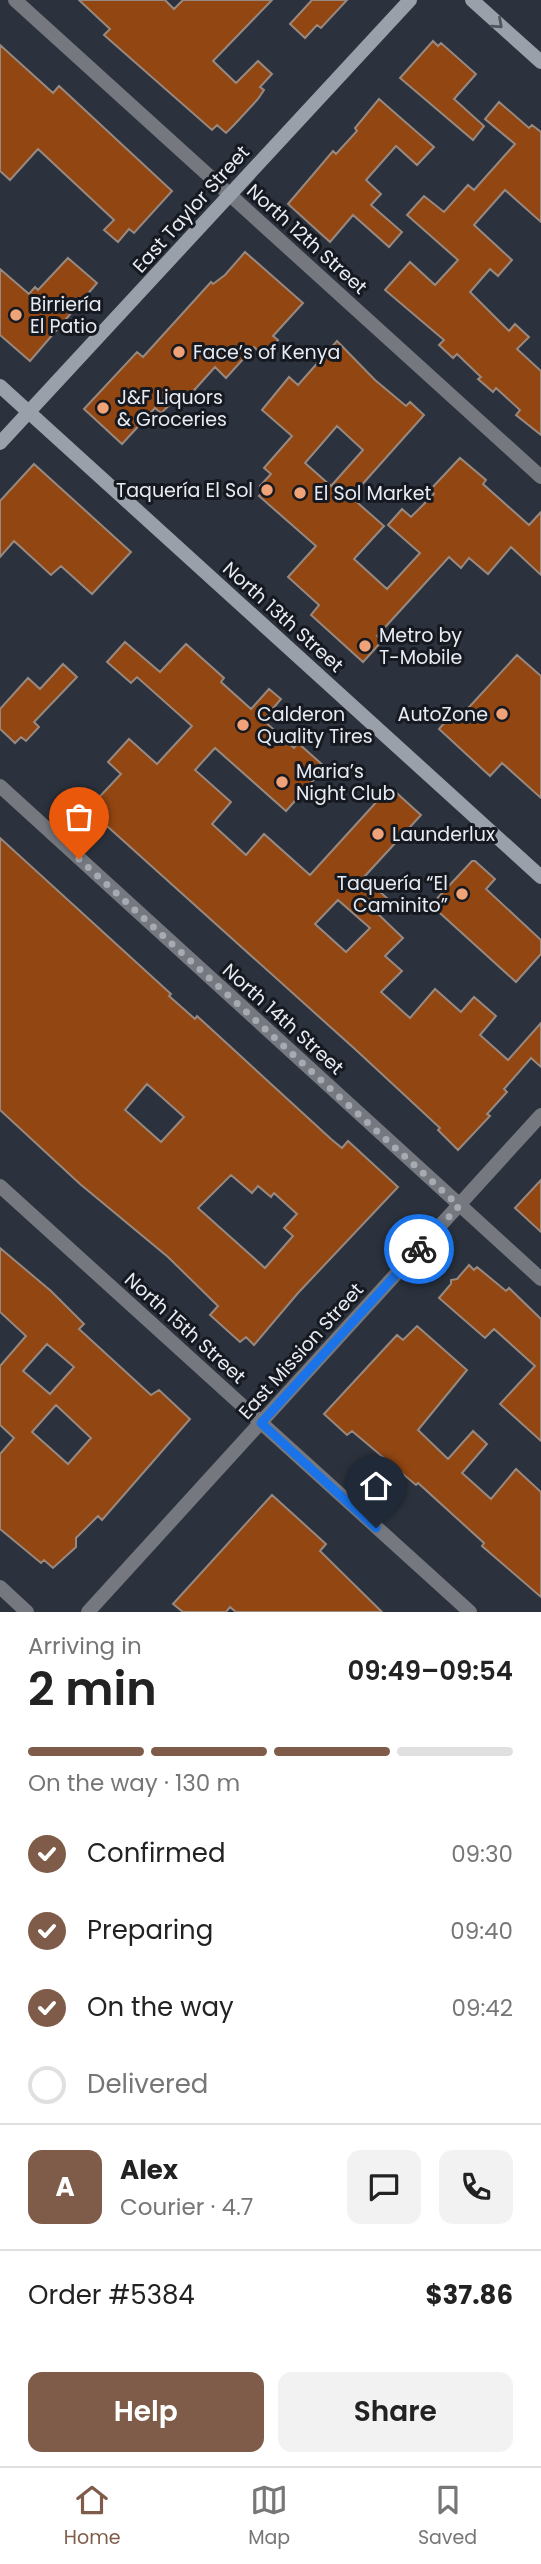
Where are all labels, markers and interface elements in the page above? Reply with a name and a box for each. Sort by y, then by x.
one-way arrow [490,16,503,28]
street label: East Taylor Street [126,139,256,279]
street label: North 12th Street [241,178,373,300]
place label: Birriería El Patio [30,291,102,340]
marker: Birriería El Patio [8,307,24,323]
place label: Face’s of Kenya [193,339,340,366]
marker: Face’s of Kenya [171,344,187,360]
place label: J&F Liquors & Groceries [117,384,227,433]
marker: J&F Liquors & Groceries [95,400,111,416]
place label: Taquería El Sol [116,477,253,504]
place label: El Sol Market [314,480,431,507]
marker: Taquería El Sol [259,482,275,498]
marker: El Sol Market [292,485,308,501]
street label: North 13th Street [217,556,349,679]
place label: Metro by T-Mobile [379,622,462,671]
marker: Metro by T-Mobile [357,638,373,654]
place label: Calderon Quality Tires [257,701,373,750]
place label: AutoZone [398,701,488,728]
marker: AutoZone [494,706,510,722]
marker: Calderon Quality Tires [235,717,251,733]
place label: Maria’s Night Club [296,758,396,807]
marker: Maria’s Night Club [274,774,290,790]
pin [49,787,109,859]
icon: bag [60,798,98,836]
place label: Launderlux [392,821,495,848]
marker: Launderlux [370,826,386,842]
place label: Taquería “El Caminito” [337,870,448,919]
marker: Taquería “El Caminito” [454,886,470,902]
street label: North 14th Street [217,957,350,1081]
courier [384,1214,454,1284]
icon: bike [400,1230,438,1268]
street label: North 15th Street [119,1266,252,1390]
street label: East Mission Street [232,1277,370,1425]
pin [346,1456,406,1528]
icon: home [357,1467,395,1505]
text: Arriving in [28,1630,142,1662]
text: 09:49–09:54 [348,1653,513,1689]
text: 2 min [28,1657,157,1721]
text: On the way · 130 m [28,1767,240,1799]
icon: check [28,1835,66,1873]
text: Confirmed [87,1835,225,1871]
text: 09:30 [451,1838,513,1870]
icon: check [28,1912,66,1950]
text: Preparing [87,1912,213,1948]
text: 09:40 [450,1915,513,1947]
icon: check [28,1989,66,2027]
text: On the way [87,1989,234,2025]
text: 09:42 [451,1992,513,2024]
text: Delivered [87,2066,208,2102]
button: chat [347,2150,421,2224]
button: phone [439,2150,513,2224]
text: Alex [120,2152,178,2188]
text: A [55,2169,75,2205]
text: Courier · 4.7 [120,2191,253,2223]
text: Order #5384 [28,2277,195,2313]
text: $37.86 [426,2277,513,2313]
button: Help [28,2372,264,2452]
button: Share [278,2372,513,2452]
tab: Home [64,2481,121,2552]
tab: Map [248,2481,290,2552]
tab: Saved [418,2481,477,2552]

